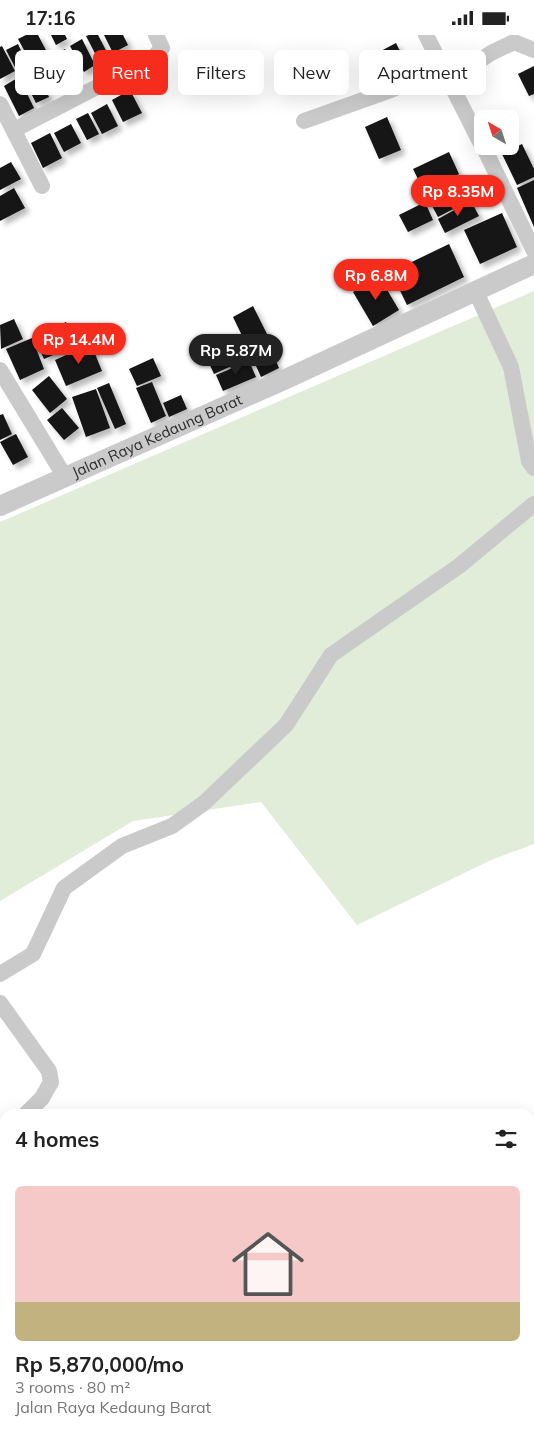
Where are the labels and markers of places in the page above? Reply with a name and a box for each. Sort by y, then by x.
pin: Rp 8.35M [406,175,510,217]
pin: Rp 6.8M [330,259,422,301]
pin: Rp 14.4M [27,323,131,365]
pin: Rp 5.87M [184,333,288,376]

